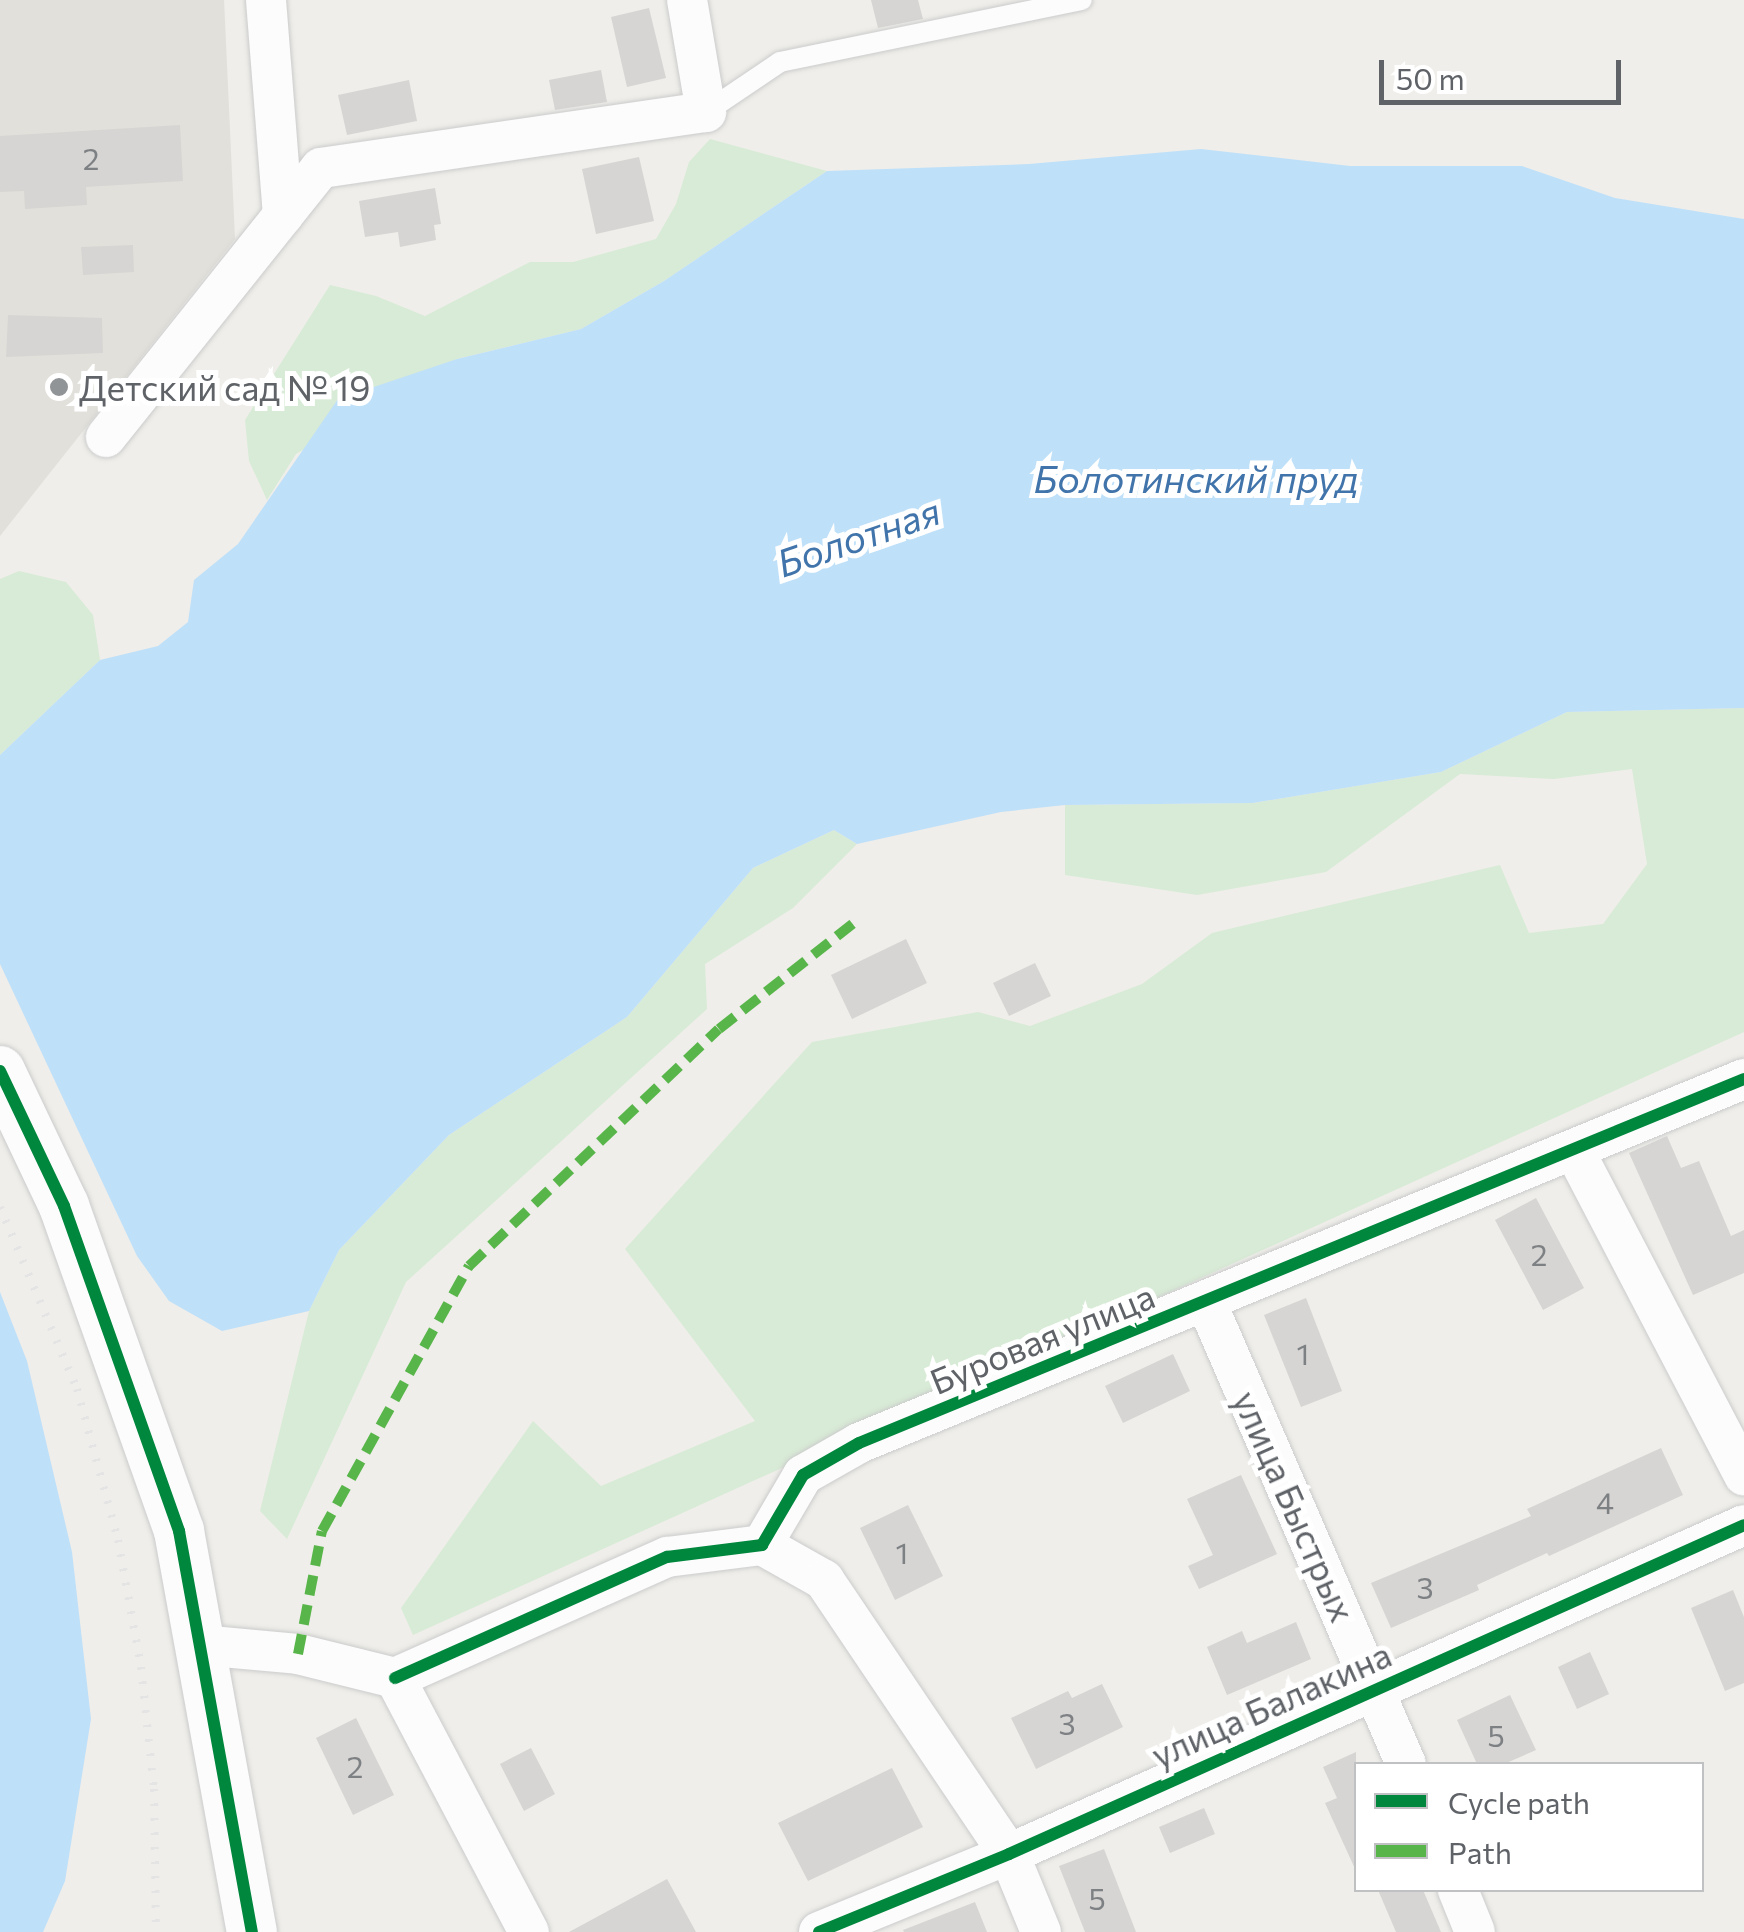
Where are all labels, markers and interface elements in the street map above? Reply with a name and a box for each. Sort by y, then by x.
scale bar [1384,40,1626,102]
text: 50 m [1396,59,1465,96]
house number: 2 [83,140,99,176]
place label: Детский сад № 19 [79,366,371,408]
marker: Детский сад № 19 [48,376,70,398]
water label: Болотинский пруд [1033,455,1359,501]
water label: Болотная [770,487,946,585]
house number: 2 [1531,1236,1547,1272]
street label: Буровая улица [924,1274,1160,1402]
house number: 1 [1297,1335,1309,1371]
street label: улица Быстрых [1225,1384,1365,1628]
house number: 4 [1596,1484,1614,1520]
house number: 1 [896,1534,908,1570]
house number: 3 [1416,1569,1434,1605]
street label: улица Балакина [1145,1632,1397,1776]
house number: 3 [1058,1705,1076,1741]
house number: 5 [1487,1717,1505,1753]
house number: 2 [347,1748,363,1784]
legend [1354,1762,1704,1892]
text: Cycle path [1448,1783,1590,1820]
text: Path [1448,1833,1512,1870]
house number: 5 [1088,1880,1106,1916]

